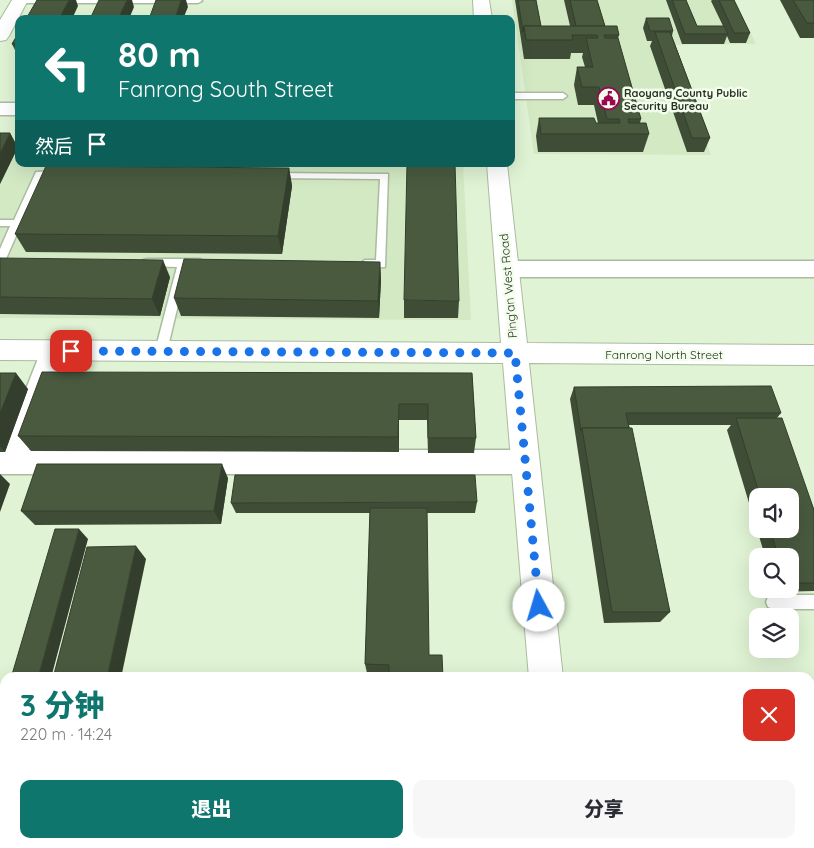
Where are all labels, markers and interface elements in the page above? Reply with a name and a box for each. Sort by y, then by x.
text: 80 m [118,32,201,76]
icon: left [35,35,100,100]
text: Fanrong South Street [118,75,334,103]
place label: Raoyang County Public Security Bureau [624,86,748,113]
public building icon: Raoyang County Public Security Bureau [596,87,620,111]
icon: arrive [83,130,111,158]
text: 然后 [35,134,73,158]
street label: Ping'an West Road [496,233,520,339]
pin [50,330,92,372]
icon: arrive [57,337,85,365]
street label: Fanrong North Street [605,347,723,362]
map controls [749,488,799,658]
button: sound [749,488,799,538]
button: search [749,548,799,598]
position arrow [512,579,564,631]
button: layers [749,608,799,658]
text: 3 分钟 [20,686,105,724]
button: close [743,689,795,741]
text: 220 m · 14:24 [20,724,112,744]
button: 退出 [20,780,403,838]
button: 分享 [413,780,795,838]

